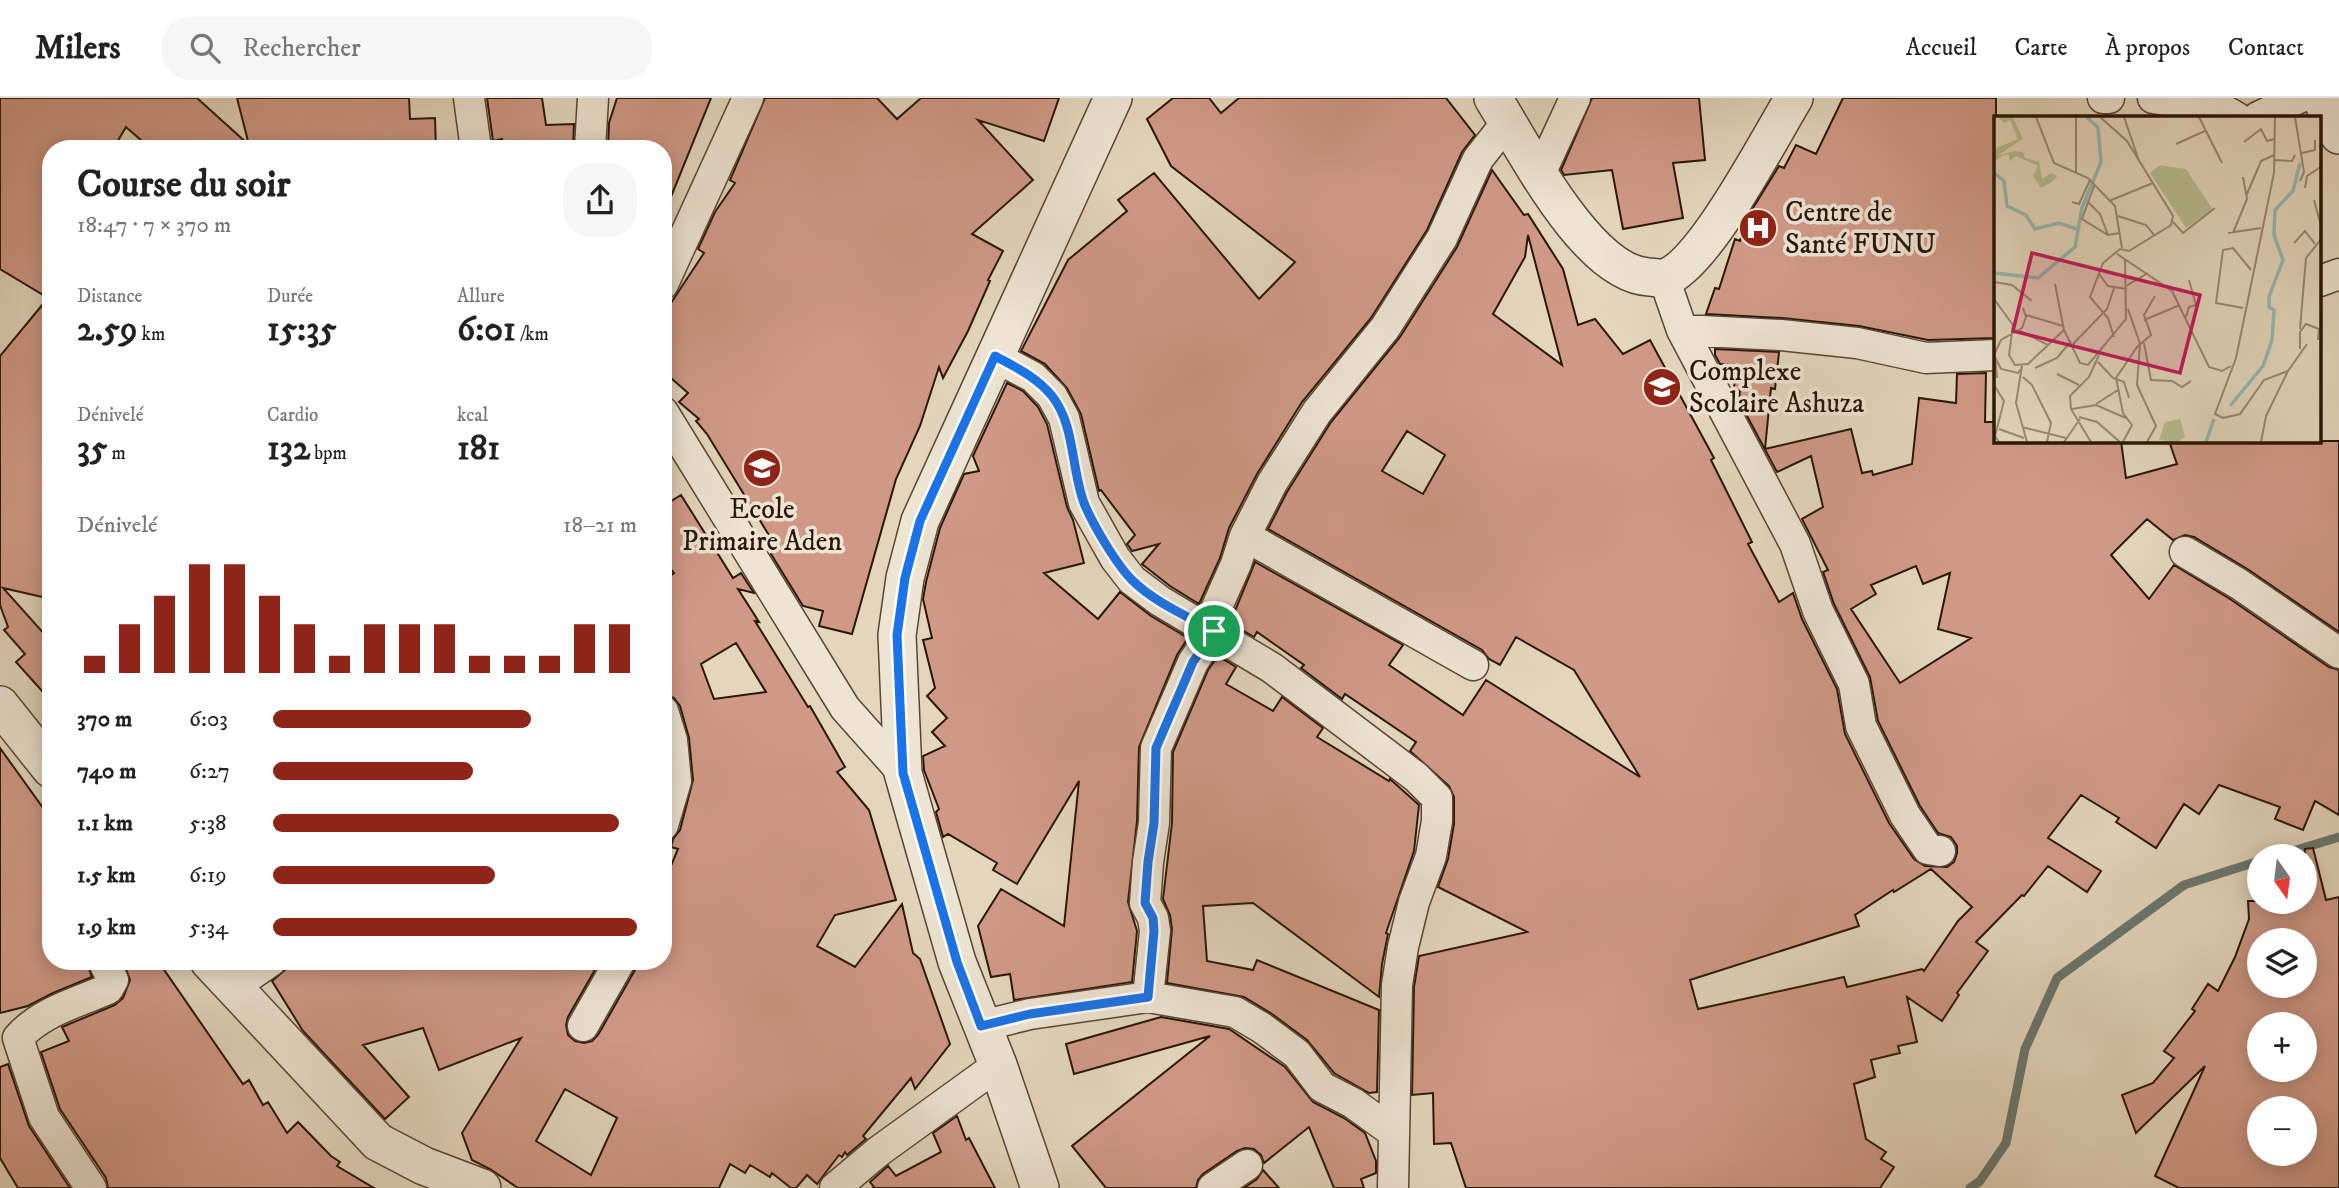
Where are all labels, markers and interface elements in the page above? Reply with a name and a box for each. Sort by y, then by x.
search box [162,17,652,80]
text: Milers [35,28,120,69]
icon: search [186,29,224,67]
text: Rechercher [242,32,361,65]
text: Accueil [1906,33,1977,63]
text: Carte [2015,33,2067,63]
text: À propos [2105,33,2190,63]
text: Contact [2228,33,2304,63]
inset map [1994,116,2322,443]
text: Course du soir [77,161,290,209]
button: share [563,163,637,237]
place label: Centre de Santé FUNU [1785,195,1936,262]
hospital icon: Centre de Santé FUNU [1737,207,1779,249]
text: 18:47 · 7 × 370 m [77,211,231,240]
text: Distance [77,285,142,308]
text: Durée [267,285,313,308]
text: Allure [457,285,505,308]
text: 2.59 [77,308,137,352]
text: 15:35 [267,308,337,352]
text: 6:01 [457,308,516,352]
text: km [137,323,165,346]
text: /km [516,323,549,346]
place label: Complexe Scolaire Ashuza [1689,354,1864,421]
school or university icon: Complexe Scolaire Ashuza [1641,366,1683,408]
text: Dénivelé [77,404,144,427]
text: Cardio [267,404,318,427]
text: kcal [457,404,488,427]
text: 35 [77,427,107,471]
text: 132 [267,427,310,471]
text: 181 [457,427,500,471]
text: m [107,442,126,465]
text: bpm [310,442,347,465]
school or university icon: Ecole Primaire Aden [741,447,783,489]
place label: Ecole Primaire Aden [682,492,842,559]
text: Dénivelé [77,511,158,540]
text: 18–21 m [563,511,637,540]
pin [1184,601,1244,661]
icon: arrive [1195,612,1233,650]
text: 370 m [77,705,132,734]
text: 6:03 [189,705,228,734]
text: 740 m [77,757,137,786]
text: 6:27 [189,757,230,786]
text: 1.1 km [77,809,133,838]
text: 5:38 [189,809,227,838]
north arrow [2247,844,2317,914]
map controls [2247,844,2317,1166]
text: 1.5 km [77,861,136,890]
text: 6:19 [189,861,227,890]
text: 1.9 km [77,913,136,942]
text: 5:34 [189,913,228,942]
button: layers [2247,928,2317,998]
button: + [2247,1012,2317,1082]
button: − [2247,1096,2317,1166]

